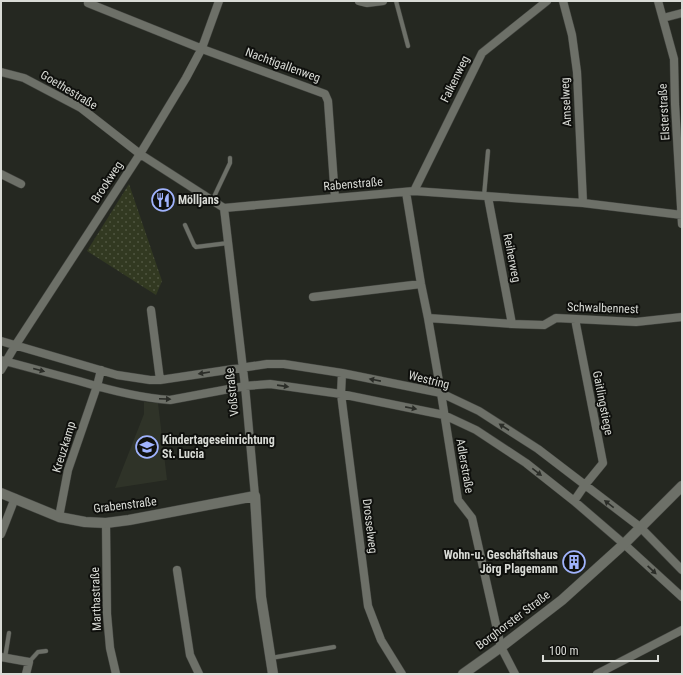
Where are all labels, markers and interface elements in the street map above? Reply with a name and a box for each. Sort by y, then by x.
street label: Nachtigallenweg [244,45,322,85]
street label: Falkenweg [438,53,472,105]
street label: Goethestraße [38,68,100,113]
street label: Amselweg [558,77,574,127]
street label: Elsterstraße [655,83,672,141]
street label: Brookweg [88,158,126,205]
street label: Rabenstraße [323,174,384,194]
restaurant icon: Mölljans [150,187,176,213]
place label: Mölljans [178,193,220,207]
street label: Reiherweg [500,232,524,284]
street label: Schwalbennest [567,300,640,316]
street label: Voßstraße [222,367,242,417]
one-way arrow [32,368,45,374]
street label: Westring [407,368,451,392]
one-way arrow [198,370,210,376]
street label: Gaitlingstiege [590,370,616,437]
one-way arrow [369,376,381,382]
one-way arrow [277,383,289,389]
one-way arrow [159,396,171,403]
one-way arrow [405,405,418,411]
street label: Kreuzkamp [50,420,78,474]
one-way arrow [499,423,509,431]
place label: Kindertageseinrichtung St. Lucia [162,433,275,461]
school or university icon: Kindertageseinrichtung St. Lucia [134,434,160,460]
street label: Adlerstraße [453,438,477,495]
one-way arrow [531,467,542,476]
street label: Grabenstraße [93,494,158,516]
street label: Drosselweg [360,498,380,554]
one-way arrow [603,499,614,508]
place label: Wohn-u. Geschäftshaus Jörg Plagemann [444,548,559,576]
building icon: Wohn-u. Geschäftshaus Jörg Plagemann [561,549,587,575]
one-way arrow [647,565,657,575]
street label: Marthastraße [88,566,104,631]
street label: Borghorster Straße [473,587,553,652]
scale bar [543,637,658,663]
text: 100 m [549,644,579,658]

